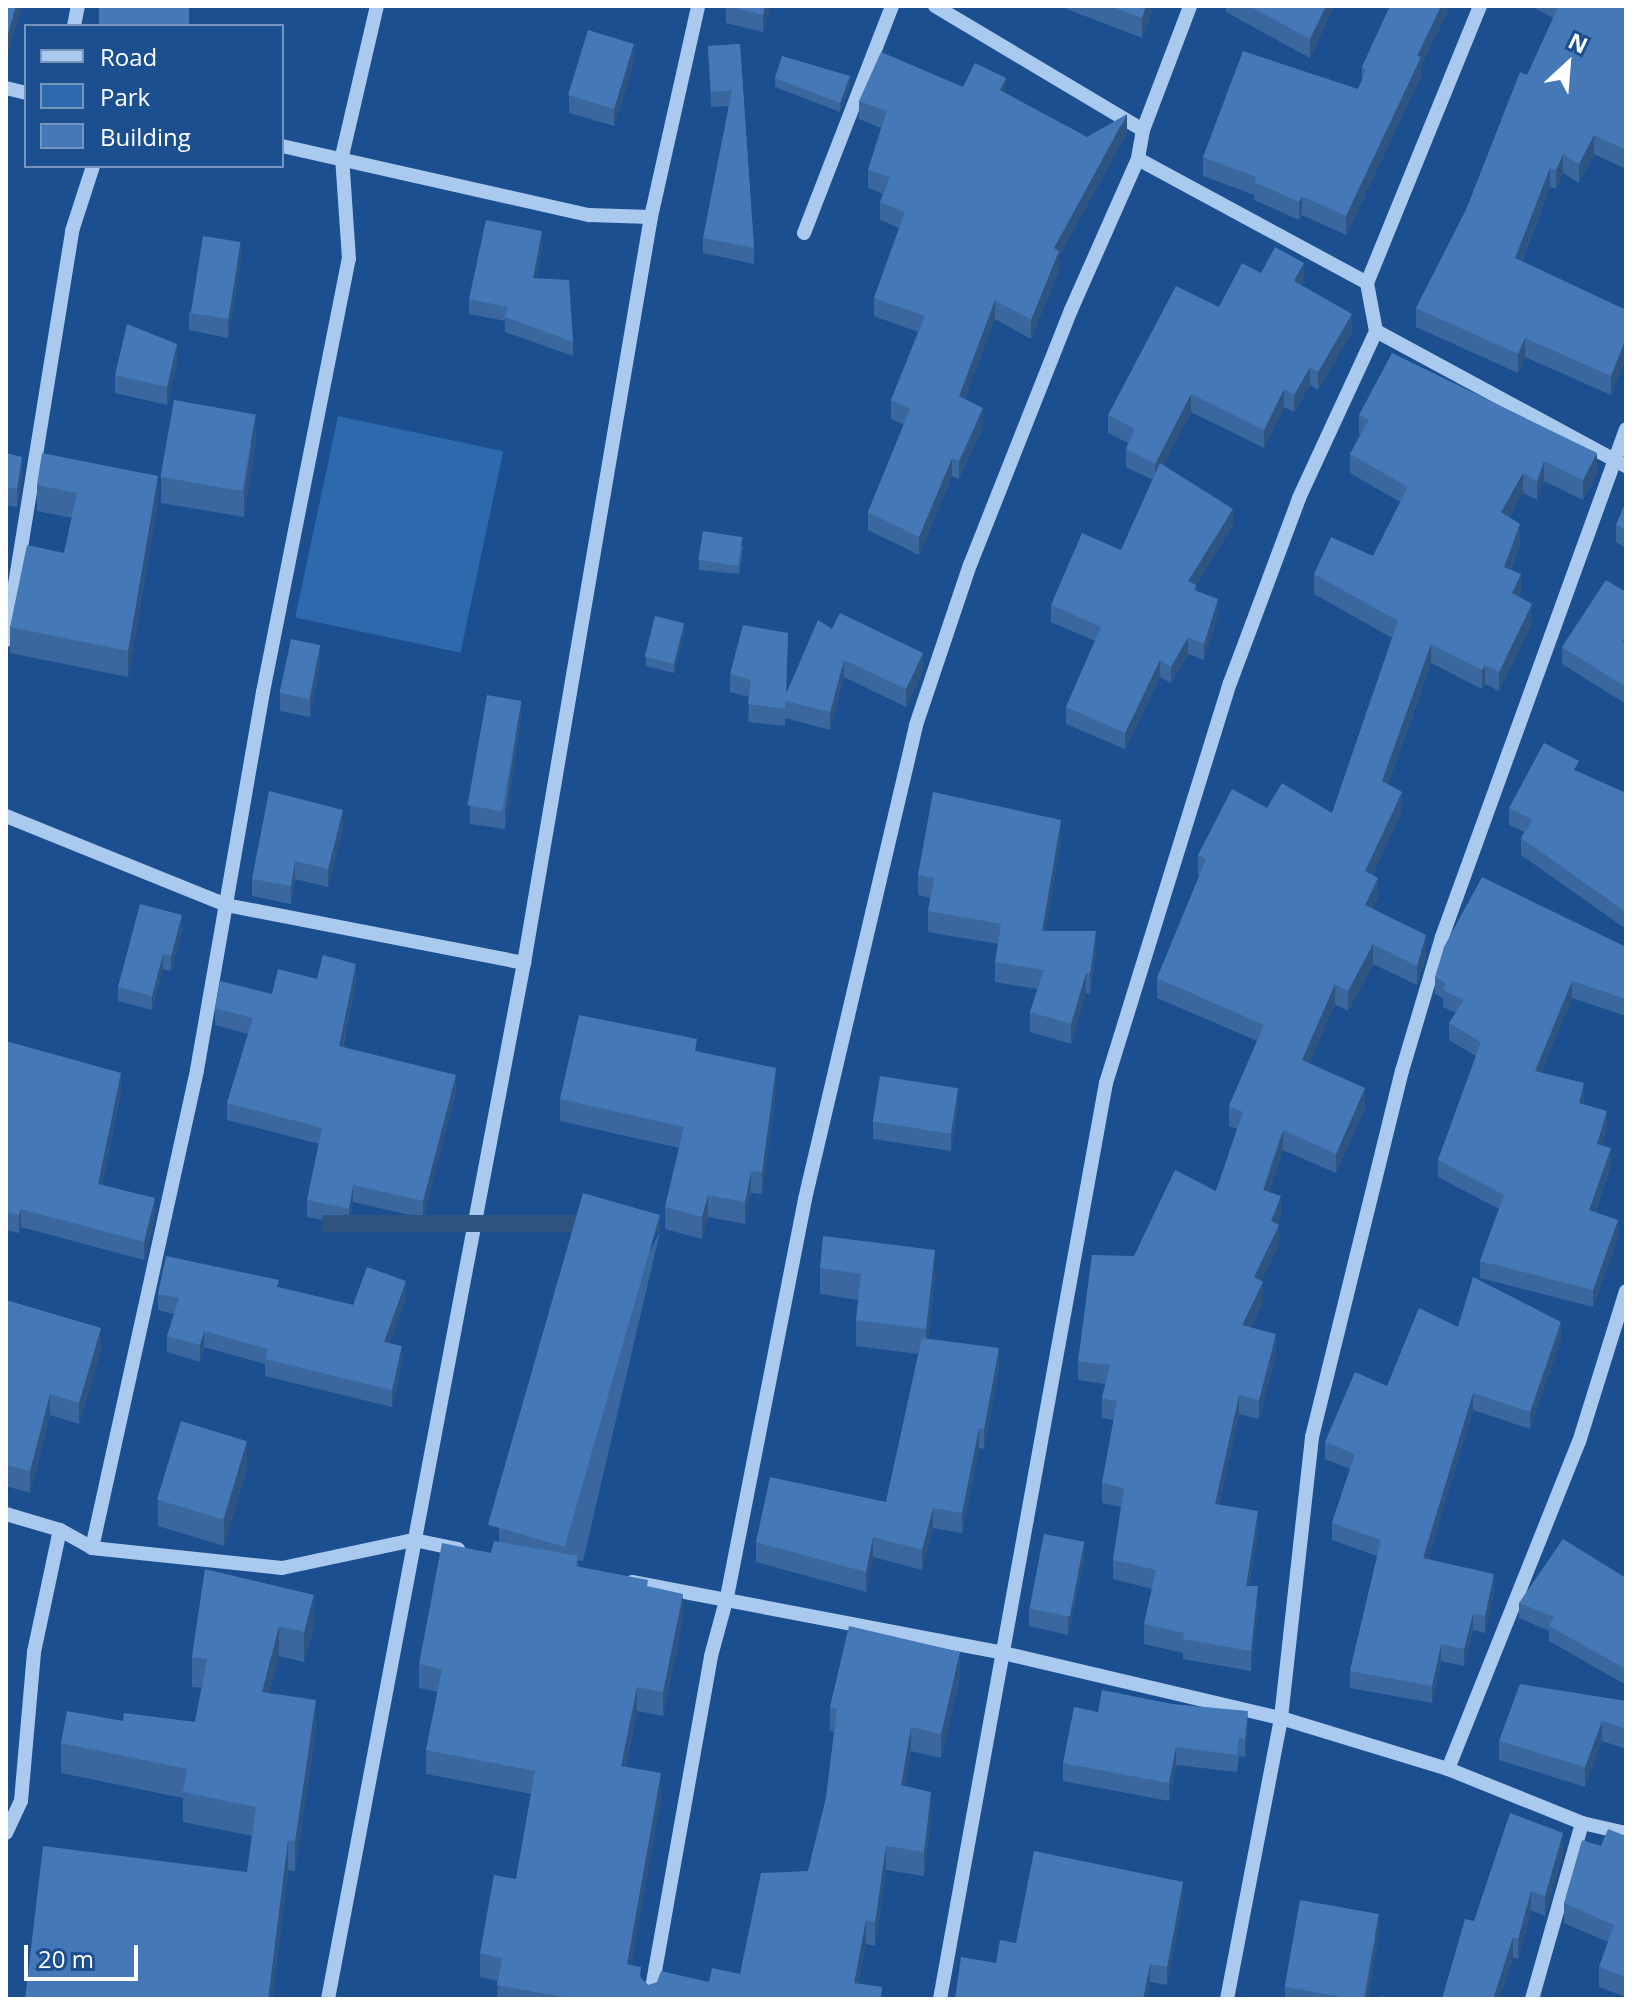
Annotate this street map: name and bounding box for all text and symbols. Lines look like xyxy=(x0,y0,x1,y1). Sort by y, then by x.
legend xyxy=(24,24,284,168)
north arrow xyxy=(1528,24,1608,104)
text: N xyxy=(1564,25,1593,60)
text: Road xyxy=(100,40,157,73)
text: Park xyxy=(100,80,150,113)
text: Building xyxy=(100,120,191,153)
scale bar xyxy=(28,1929,142,1979)
text: 20 m xyxy=(38,1942,94,1975)

